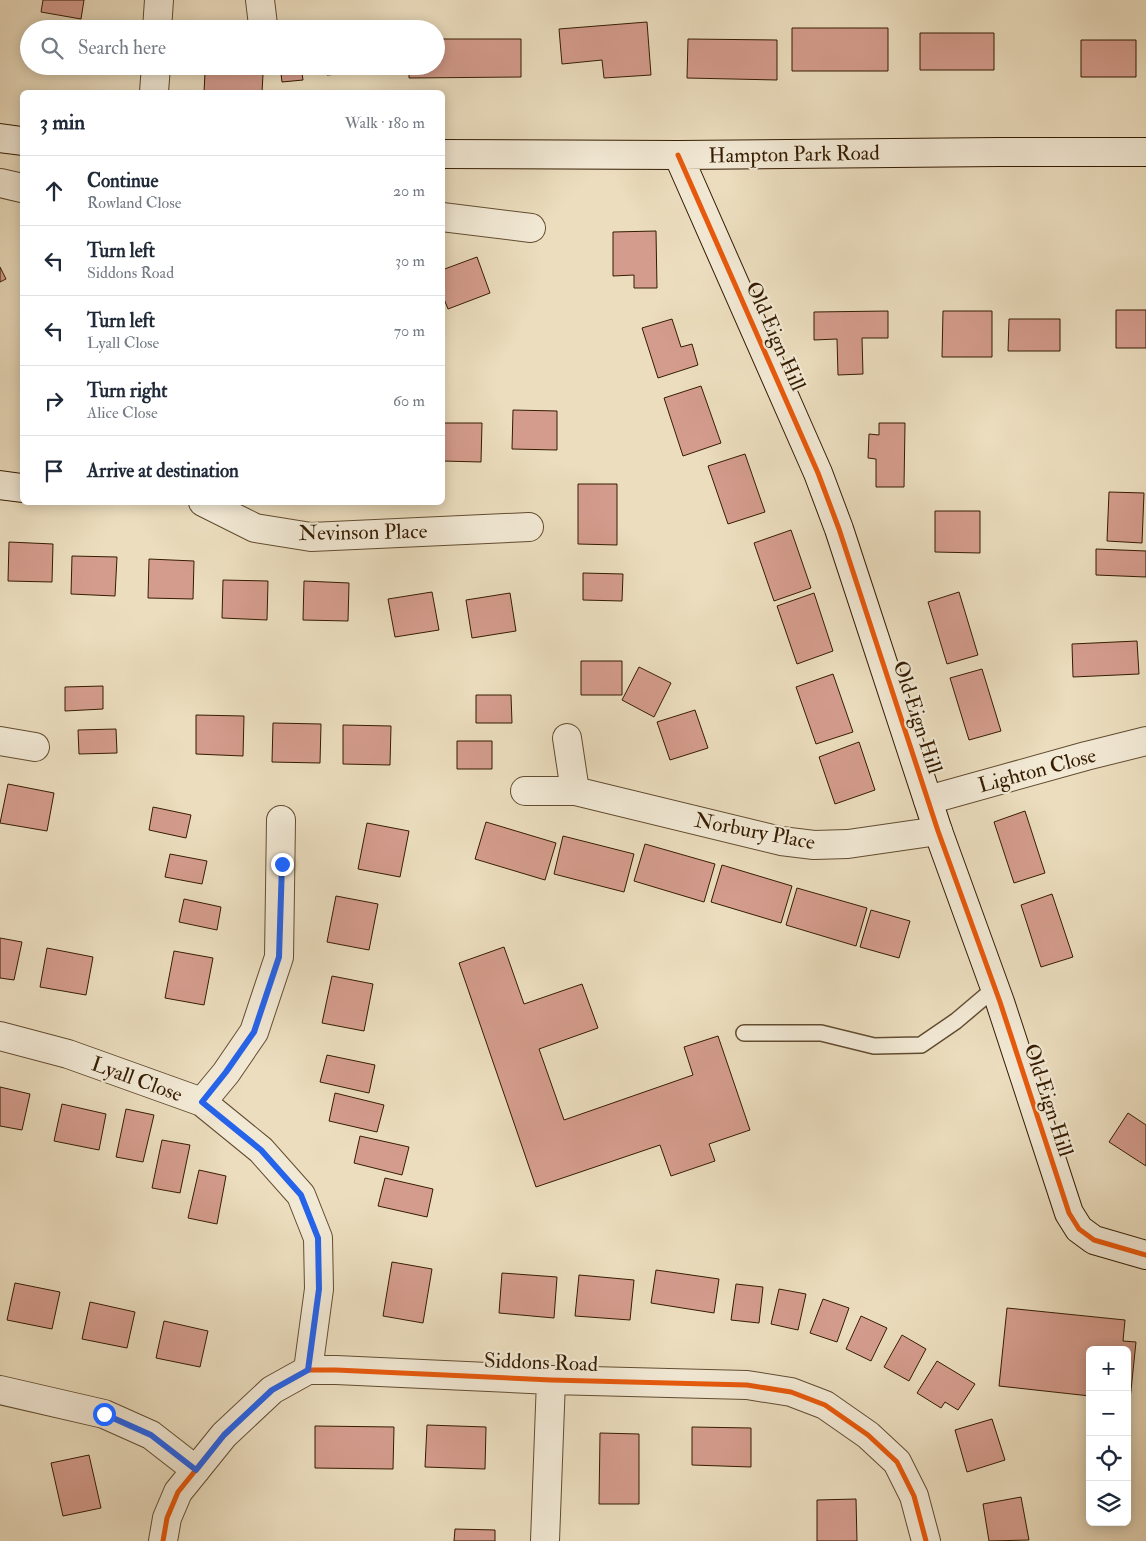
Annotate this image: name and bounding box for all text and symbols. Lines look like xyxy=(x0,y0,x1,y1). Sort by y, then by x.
search box xyxy=(20,20,445,75)
icon: search xyxy=(38,34,66,62)
text: Search here xyxy=(78,36,166,60)
text: 3 min xyxy=(40,109,85,136)
text: Walk · 180 m xyxy=(345,113,425,133)
street label: Hampton Park Road xyxy=(708,139,881,169)
text: Continue xyxy=(87,169,158,193)
icon: ahead xyxy=(40,177,68,205)
text: 20 m xyxy=(393,181,425,201)
text: Rowland Close xyxy=(87,193,181,213)
text: Turn left xyxy=(87,239,155,263)
icon: left xyxy=(40,247,68,275)
text: 30 m xyxy=(395,251,425,271)
text: Siddons Road xyxy=(87,263,174,283)
street label: Old Eign Hill xyxy=(739,277,812,396)
text: Turn left xyxy=(87,309,155,333)
icon: left xyxy=(40,317,68,345)
text: 70 m xyxy=(394,321,425,341)
text: Lyall Close xyxy=(87,333,159,353)
text: Turn right xyxy=(87,379,167,403)
icon: right xyxy=(40,387,68,415)
text: 60 m xyxy=(393,391,425,411)
text: Alice Close xyxy=(87,403,158,423)
icon: arrive xyxy=(40,457,68,485)
text: Arrive at destination xyxy=(87,459,239,483)
street label: Nevinson Place xyxy=(298,518,428,547)
street label: Old Eign Hill xyxy=(887,657,949,777)
street label: Lighton Close xyxy=(975,742,1099,799)
street label: Norbury Place xyxy=(692,807,818,856)
route end xyxy=(271,853,294,876)
street label: Old Eign Hill xyxy=(1018,1040,1080,1160)
street label: Lyall Close xyxy=(88,1051,186,1108)
map controls xyxy=(1086,1346,1131,1526)
button: + xyxy=(1086,1346,1131,1391)
street label: Siddons Road xyxy=(483,1347,599,1378)
button: − xyxy=(1086,1391,1131,1436)
route start xyxy=(93,1403,116,1426)
button: locate xyxy=(1086,1436,1131,1481)
button: layers xyxy=(1086,1481,1131,1526)

